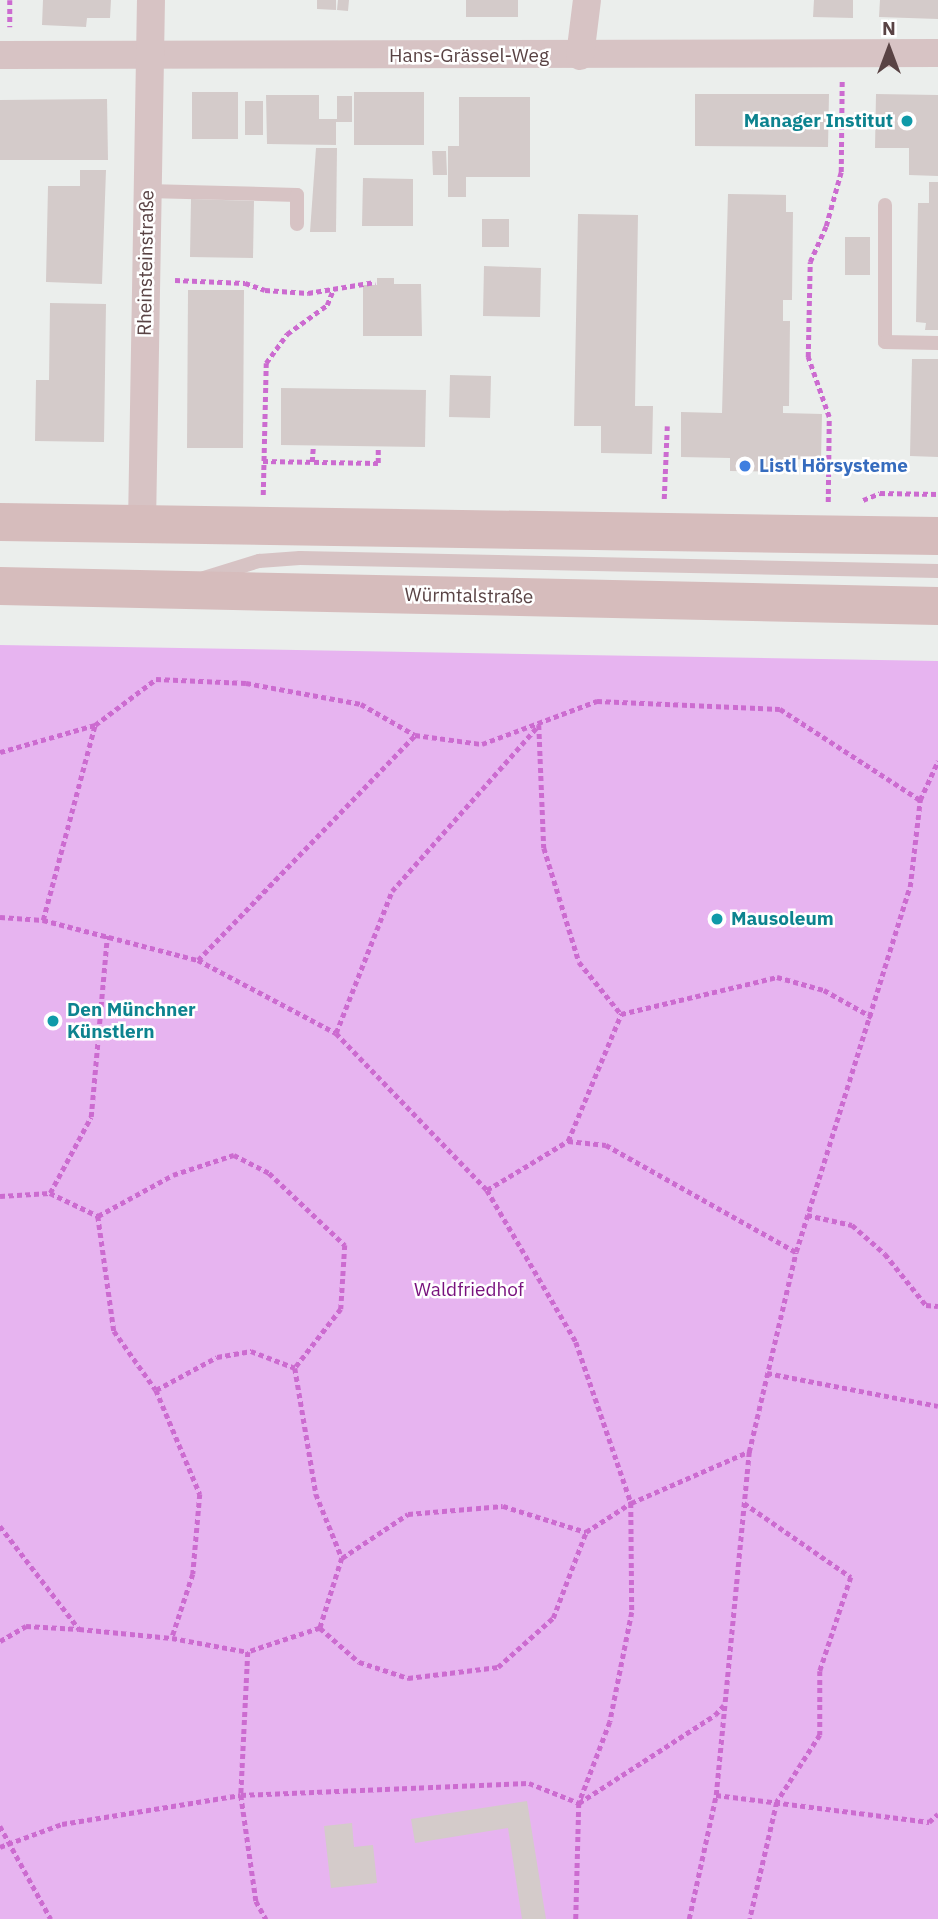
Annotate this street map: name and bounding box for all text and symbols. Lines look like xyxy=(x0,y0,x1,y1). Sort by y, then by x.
north arrow xyxy=(854,14,924,84)
text: N xyxy=(882,16,896,40)
street label: Hans-Grässel-Weg xyxy=(389,45,549,67)
place label: Manager Institut xyxy=(744,110,893,132)
marker: Manager Institut xyxy=(899,113,915,129)
street label: Rheinsteinstraße xyxy=(133,190,159,336)
place label: Listl Hörsysteme xyxy=(759,455,908,477)
marker: Listl Hörsysteme xyxy=(737,458,753,474)
street label: Würmtalstraße xyxy=(405,583,533,609)
place label: Mausoleum xyxy=(731,908,834,930)
marker: Mausoleum xyxy=(709,911,725,927)
place label: Den Münchner Künstlern xyxy=(67,999,196,1043)
marker: Den Münchner Künstlern xyxy=(45,1013,61,1029)
park label: Waldfriedhof xyxy=(414,1279,524,1301)

